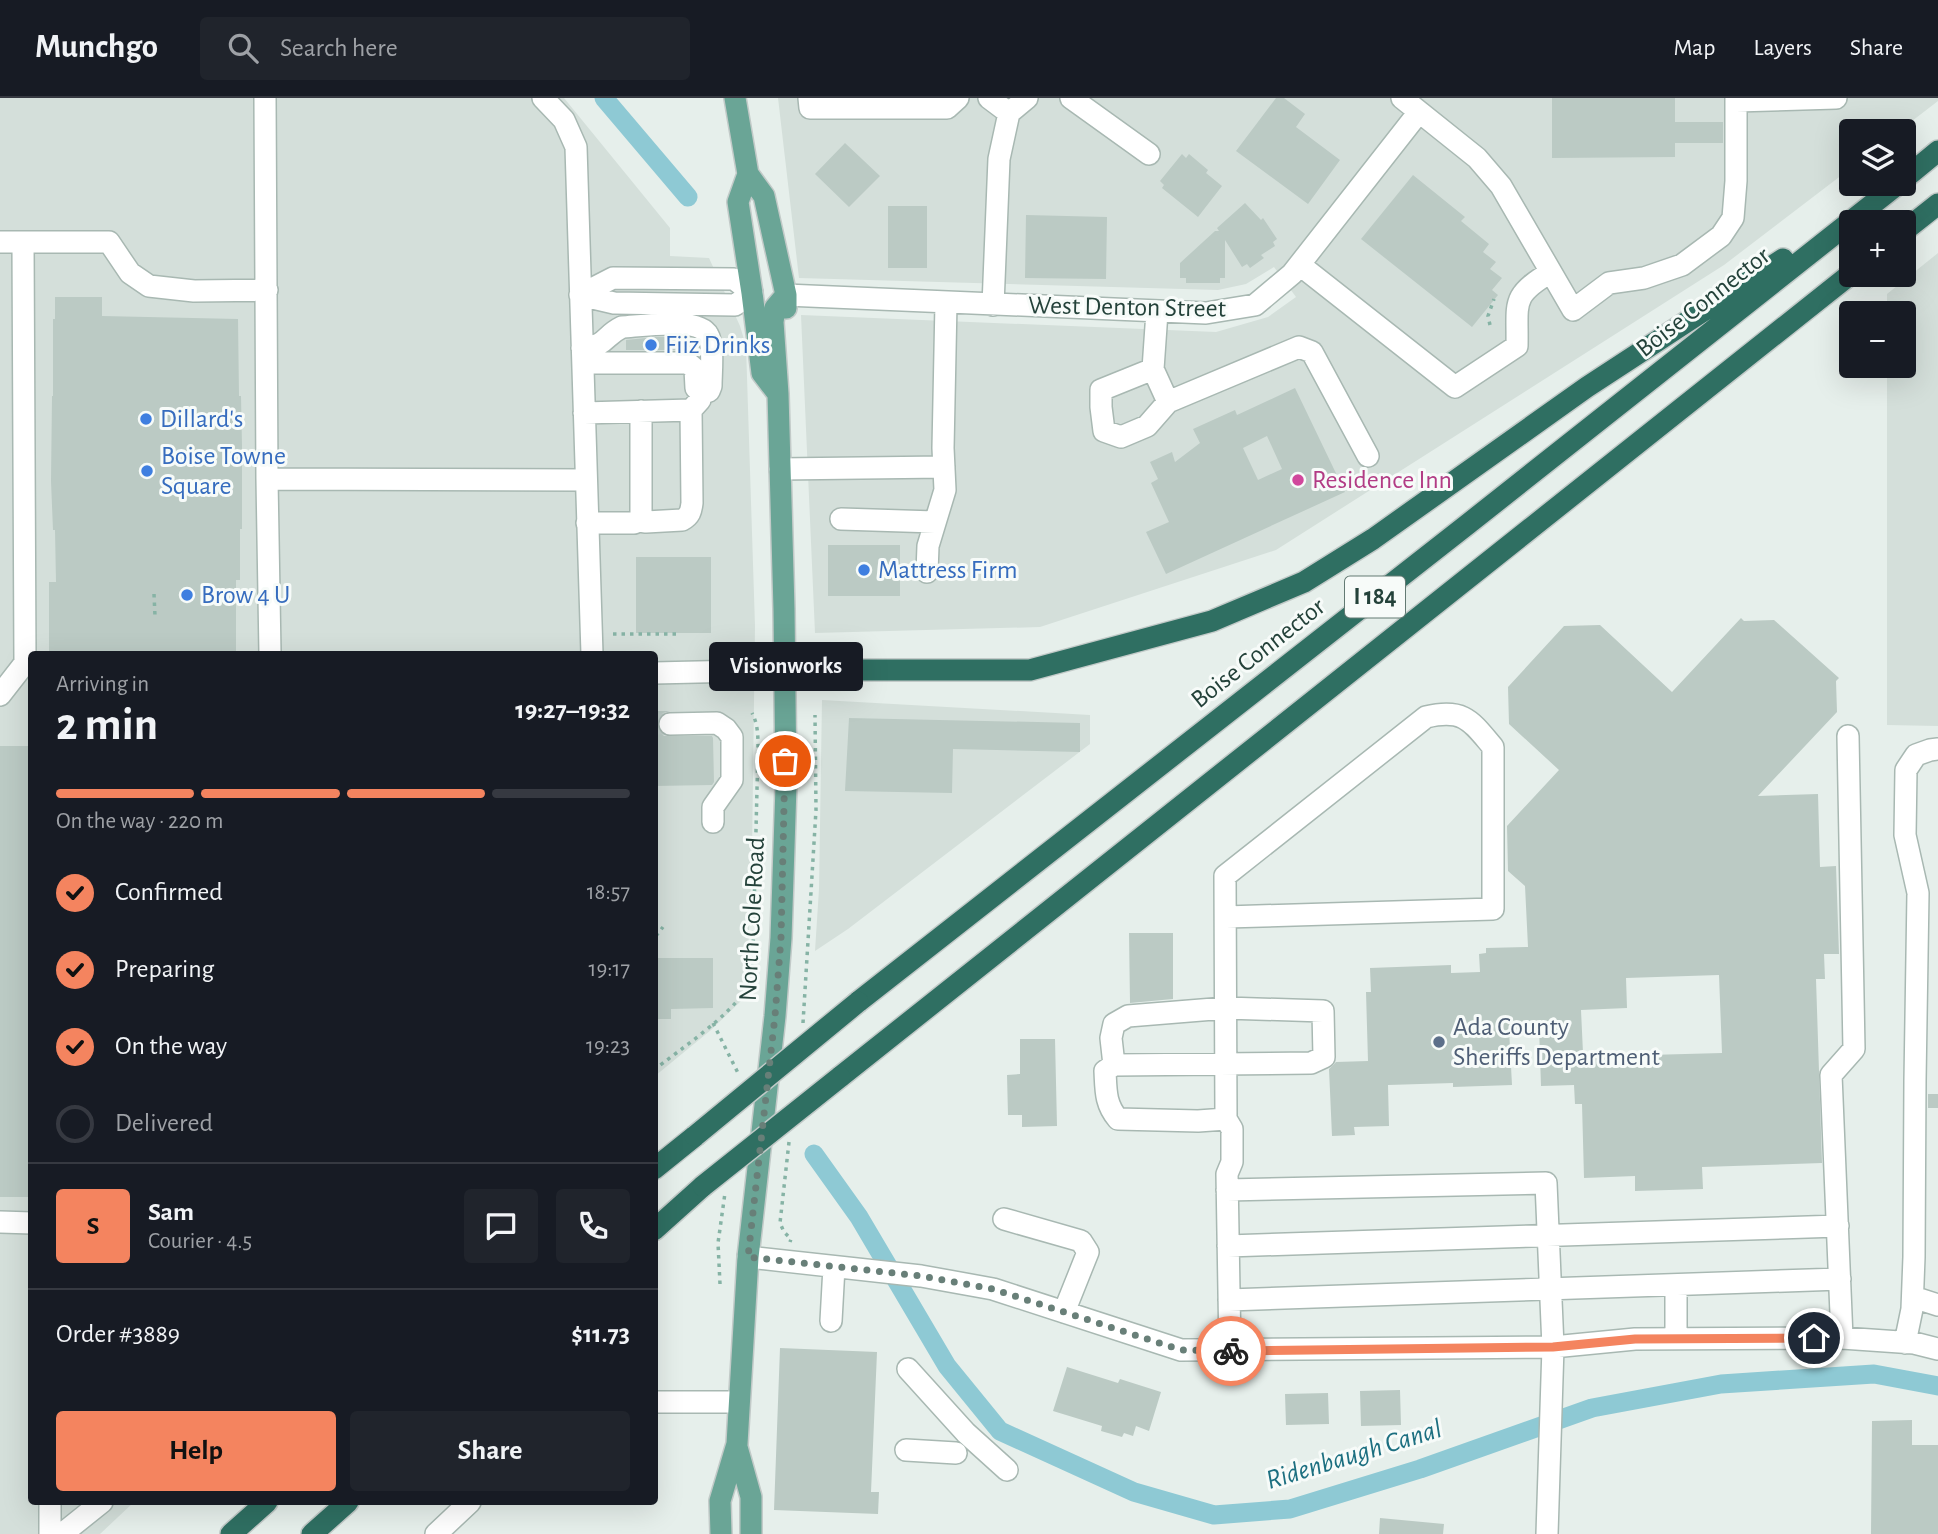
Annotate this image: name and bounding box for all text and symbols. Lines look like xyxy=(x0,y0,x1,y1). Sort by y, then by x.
search box xyxy=(200,17,690,80)
icon: search xyxy=(224,29,262,67)
text: Munchgo xyxy=(35,31,158,64)
text: Search here xyxy=(280,35,398,61)
text: Map xyxy=(1673,36,1715,60)
text: Layers xyxy=(1753,36,1812,60)
text: Share xyxy=(1850,36,1903,60)
map controls xyxy=(1839,119,1916,378)
button: layers xyxy=(1839,119,1916,196)
button: + xyxy=(1839,210,1916,287)
street label: Boise Connector xyxy=(1631,242,1775,362)
street label: West Denton Street xyxy=(1028,292,1226,322)
button: − xyxy=(1839,301,1916,378)
place label: Fiiz Drinks xyxy=(665,332,770,358)
marker: Fiiz Drinks xyxy=(643,337,659,353)
place label: Dillard's xyxy=(160,406,243,432)
marker: Dillard's xyxy=(138,411,154,427)
place label: Boise Towne Square xyxy=(161,443,286,499)
marker: Boise Towne Square xyxy=(139,463,155,479)
place label: Residence Inn xyxy=(1312,467,1452,493)
marker: Residence Inn xyxy=(1290,472,1306,488)
place label: Mattress Firm xyxy=(878,557,1018,583)
marker: Mattress Firm xyxy=(856,562,872,578)
road number: I 184 xyxy=(1345,576,1405,618)
place label: Brow 4 U xyxy=(201,582,290,608)
marker: Brow 4 U xyxy=(179,587,195,603)
street label: Boise Connector xyxy=(1186,593,1330,713)
callout: Visionworks xyxy=(708,642,862,691)
text: Visionworks xyxy=(730,655,842,678)
text: Arriving in xyxy=(56,673,149,696)
text: 19:27–19:32 xyxy=(515,697,630,723)
text: 2 min xyxy=(56,702,158,748)
pin xyxy=(755,731,815,791)
icon: bag xyxy=(766,742,804,780)
text: On the way · 220 m xyxy=(56,810,223,833)
street label: North Cole Road xyxy=(735,836,769,1002)
icon: check xyxy=(56,874,94,912)
text: Confirmed xyxy=(115,879,223,905)
text: 18:57 xyxy=(587,881,630,904)
icon: check xyxy=(56,951,94,989)
text: Preparing xyxy=(115,956,214,982)
text: 19:17 xyxy=(589,958,630,981)
place label: Ada County Sheriffs Department xyxy=(1453,1014,1660,1070)
icon: check xyxy=(56,1028,94,1066)
text: On the way xyxy=(115,1033,227,1059)
marker: Ada County Sheriffs Department xyxy=(1431,1034,1447,1050)
text: 19:23 xyxy=(586,1035,630,1058)
text: Delivered xyxy=(115,1110,213,1136)
button: chat xyxy=(464,1189,538,1263)
button: phone xyxy=(556,1189,630,1263)
text: Sam xyxy=(148,1199,194,1225)
text: S xyxy=(87,1213,99,1239)
text: Courier · 4.5 xyxy=(148,1230,252,1253)
pin xyxy=(1784,1308,1844,1368)
courier xyxy=(1196,1316,1266,1386)
icon: home xyxy=(1795,1319,1833,1357)
text: Order #3889 xyxy=(56,1321,180,1347)
text: $11.73 xyxy=(571,1321,630,1347)
icon: bike xyxy=(1212,1332,1250,1370)
button: Help xyxy=(56,1411,336,1491)
button: Share xyxy=(350,1411,630,1491)
water label: Ridenbaugh Canal xyxy=(1263,1415,1445,1495)

